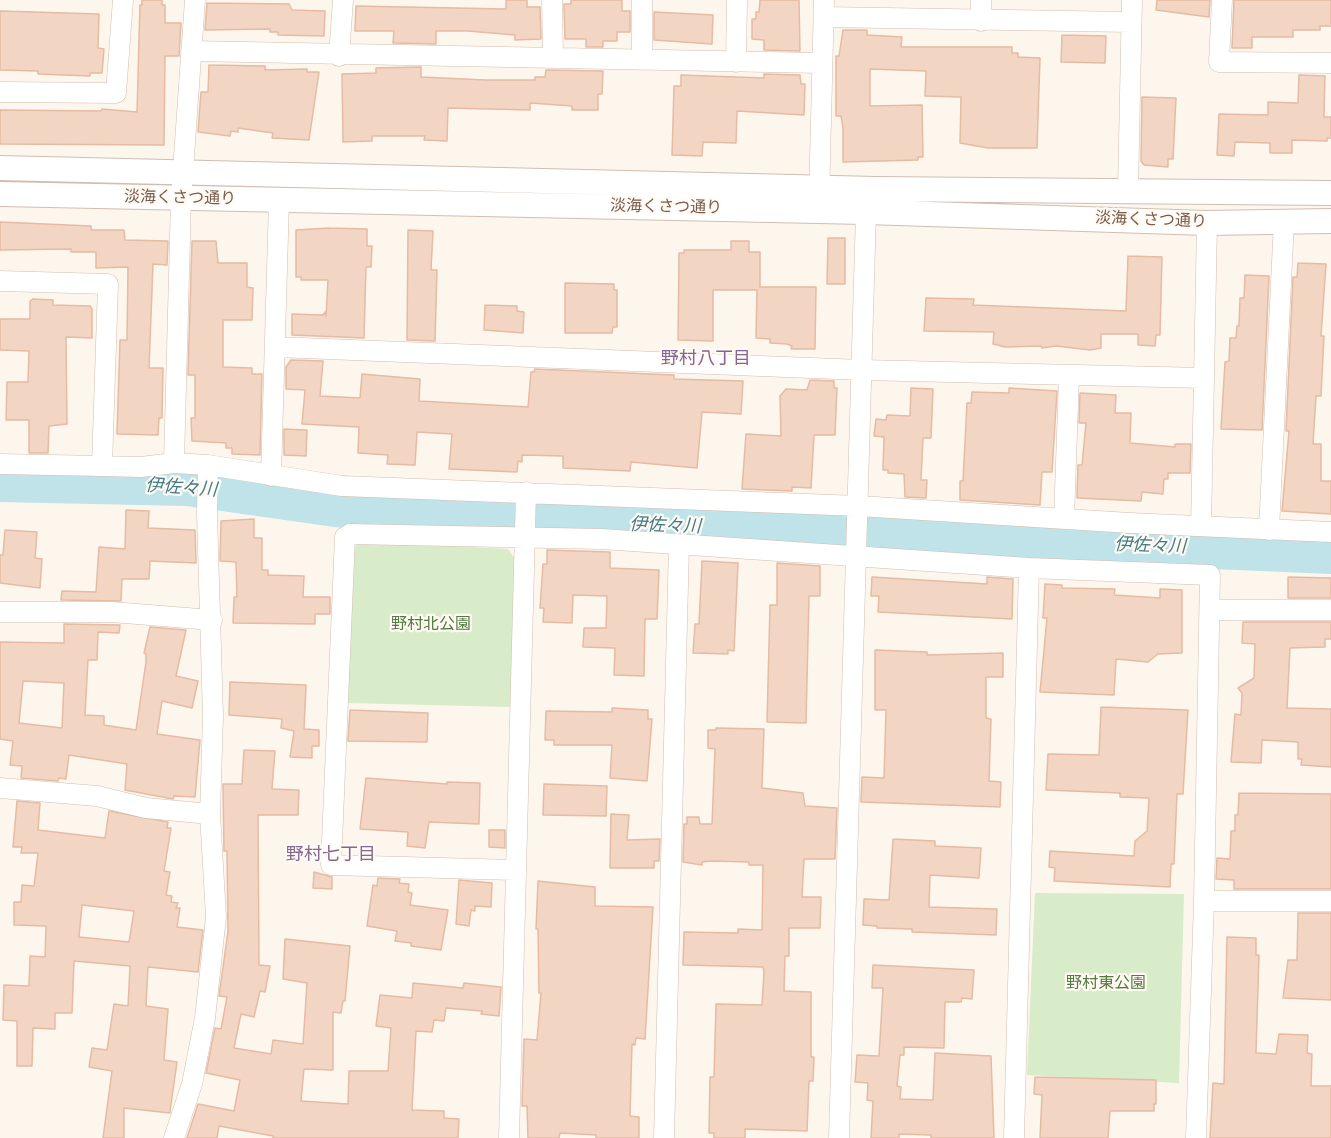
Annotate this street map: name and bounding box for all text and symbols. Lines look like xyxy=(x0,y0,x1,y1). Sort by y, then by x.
street label: 淡海くさつ通り xyxy=(124,188,236,210)
street label: 淡海くさつ通り xyxy=(610,197,722,219)
street label: 淡海くさつ通り xyxy=(1095,209,1207,233)
district label: 野村八丁目 xyxy=(661,349,751,371)
water label: 伊佐々川 xyxy=(144,476,218,502)
water label: 伊佐々川 xyxy=(629,515,701,539)
water label: 伊佐々川 xyxy=(1114,535,1186,559)
park label: 野村北公園 xyxy=(391,615,471,635)
district label: 野村七丁目 xyxy=(286,845,376,867)
park label: 野村東公園 xyxy=(1066,974,1146,994)

